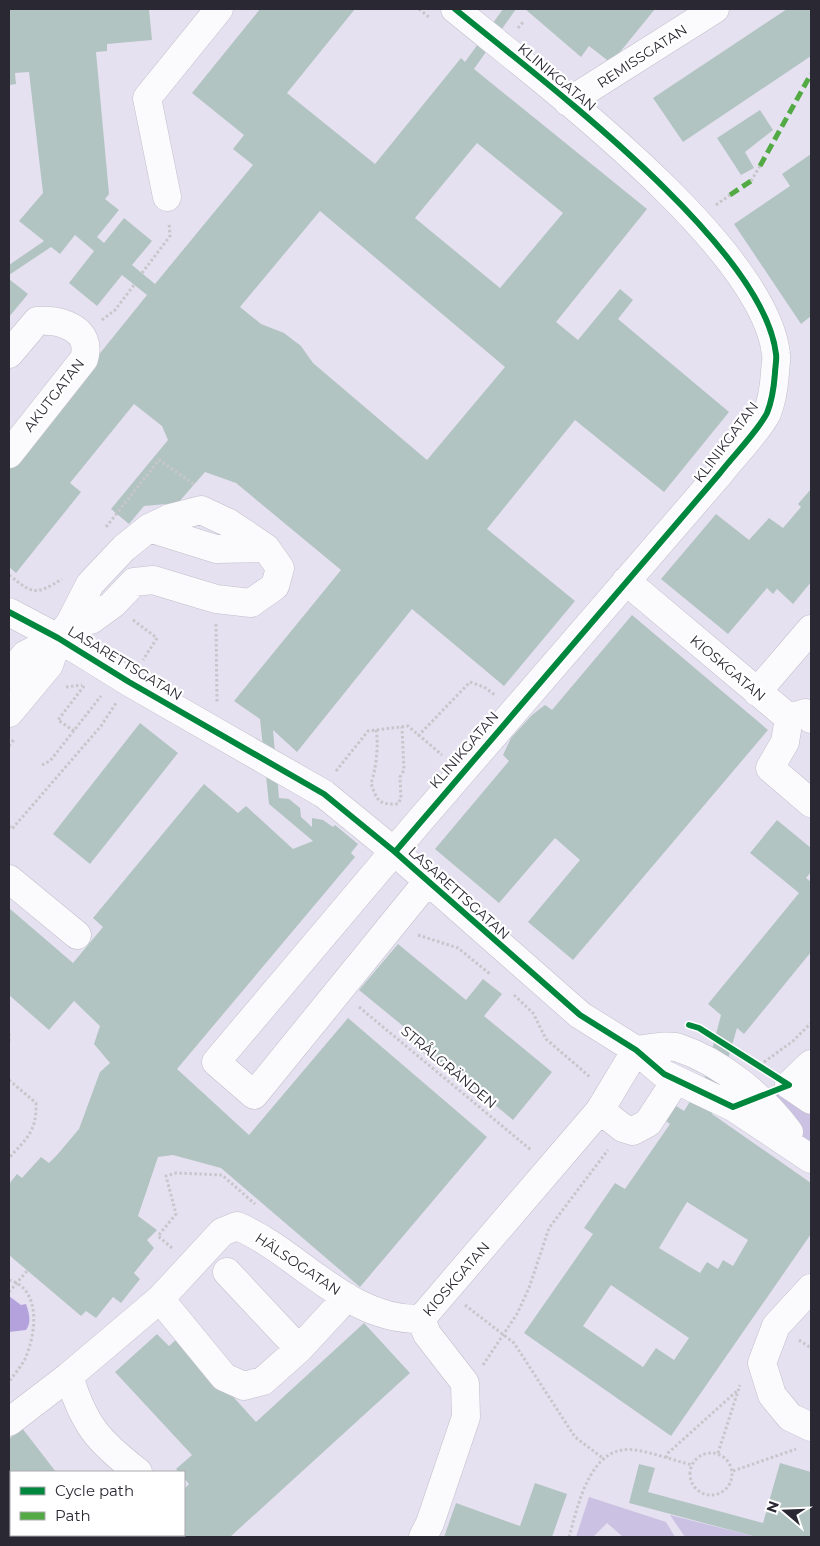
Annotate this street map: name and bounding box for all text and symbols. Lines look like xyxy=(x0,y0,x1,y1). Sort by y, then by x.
street label: REMISSGATAN xyxy=(594,20,690,92)
street label: KLINIKGATAN xyxy=(514,39,600,115)
street label: AKUTGATAN xyxy=(20,355,88,435)
street label: KLINIKGATAN xyxy=(690,398,762,486)
street label: LASARETTSGATAN xyxy=(64,622,186,704)
street label: KIOSKGATAN xyxy=(686,631,770,705)
street label: KLINIKGATAN xyxy=(425,708,503,792)
street label: LASARETTSGATAN xyxy=(405,843,513,943)
street label: STRÅLGRÄNDEN xyxy=(397,1021,501,1112)
street label: HÄLSOGATAN xyxy=(252,1229,344,1299)
street label: KIOSKGATAN xyxy=(419,1238,493,1320)
legend xyxy=(10,1471,185,1536)
text: Cycle path xyxy=(55,1481,134,1500)
north arrow xyxy=(760,1486,810,1536)
text: N xyxy=(762,1498,783,1515)
text: Path xyxy=(55,1506,91,1525)

